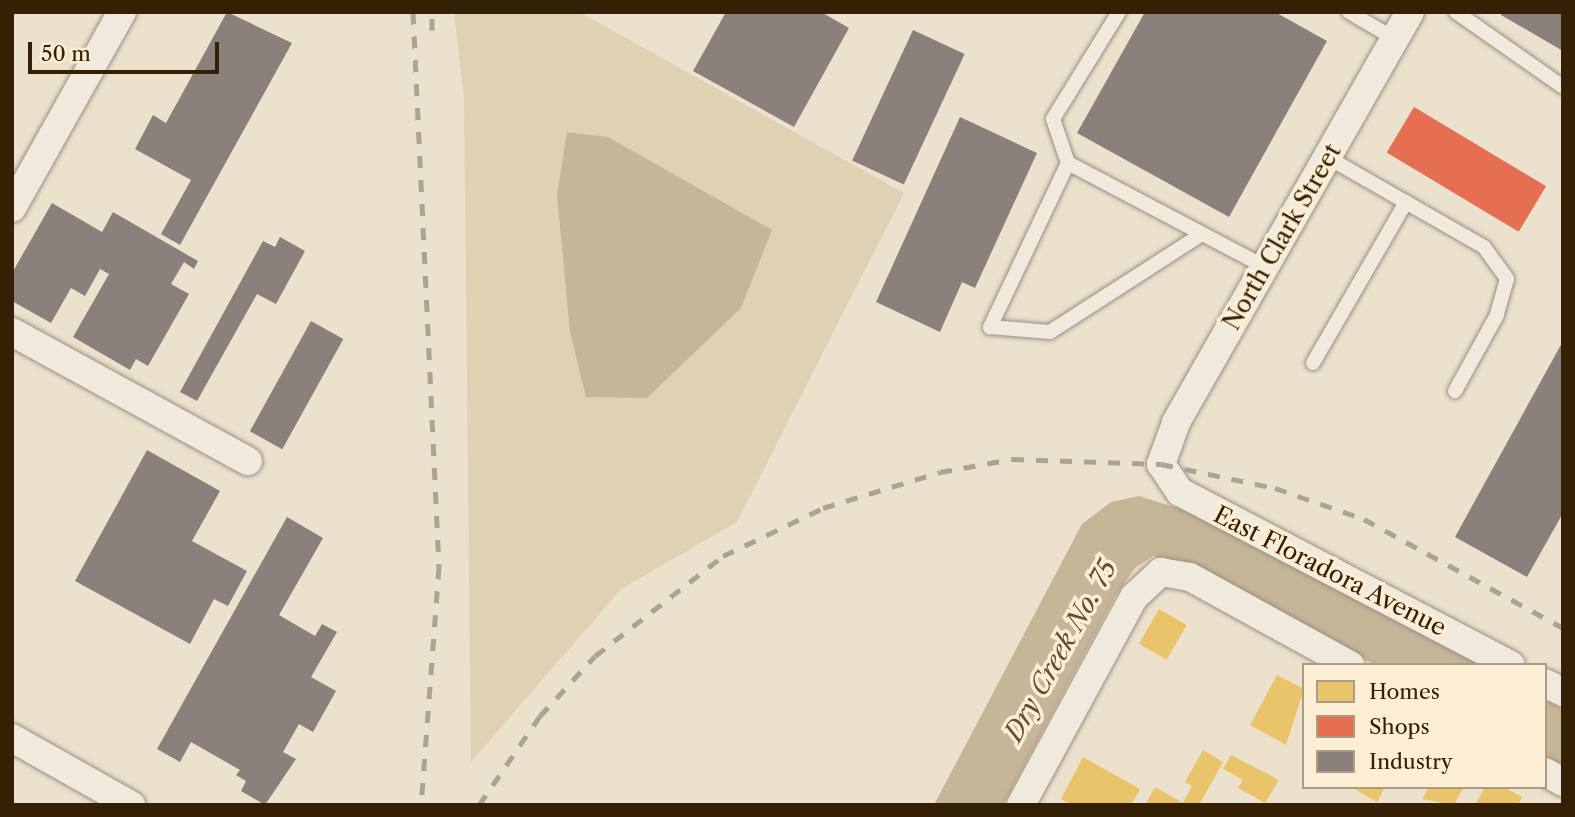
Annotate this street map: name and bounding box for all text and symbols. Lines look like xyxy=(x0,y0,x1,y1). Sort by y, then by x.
scale bar xyxy=(32,28,222,72)
text: 50 m xyxy=(41,41,91,66)
street label: North Clark Street xyxy=(1217,139,1347,335)
street label: East Floradora Avenue xyxy=(1208,500,1452,642)
water label: Dry Creek No. 75 xyxy=(998,555,1124,747)
legend xyxy=(1302,663,1547,789)
text: Homes xyxy=(1369,679,1440,704)
text: Shops xyxy=(1369,714,1430,739)
text: Industry xyxy=(1369,749,1453,774)

